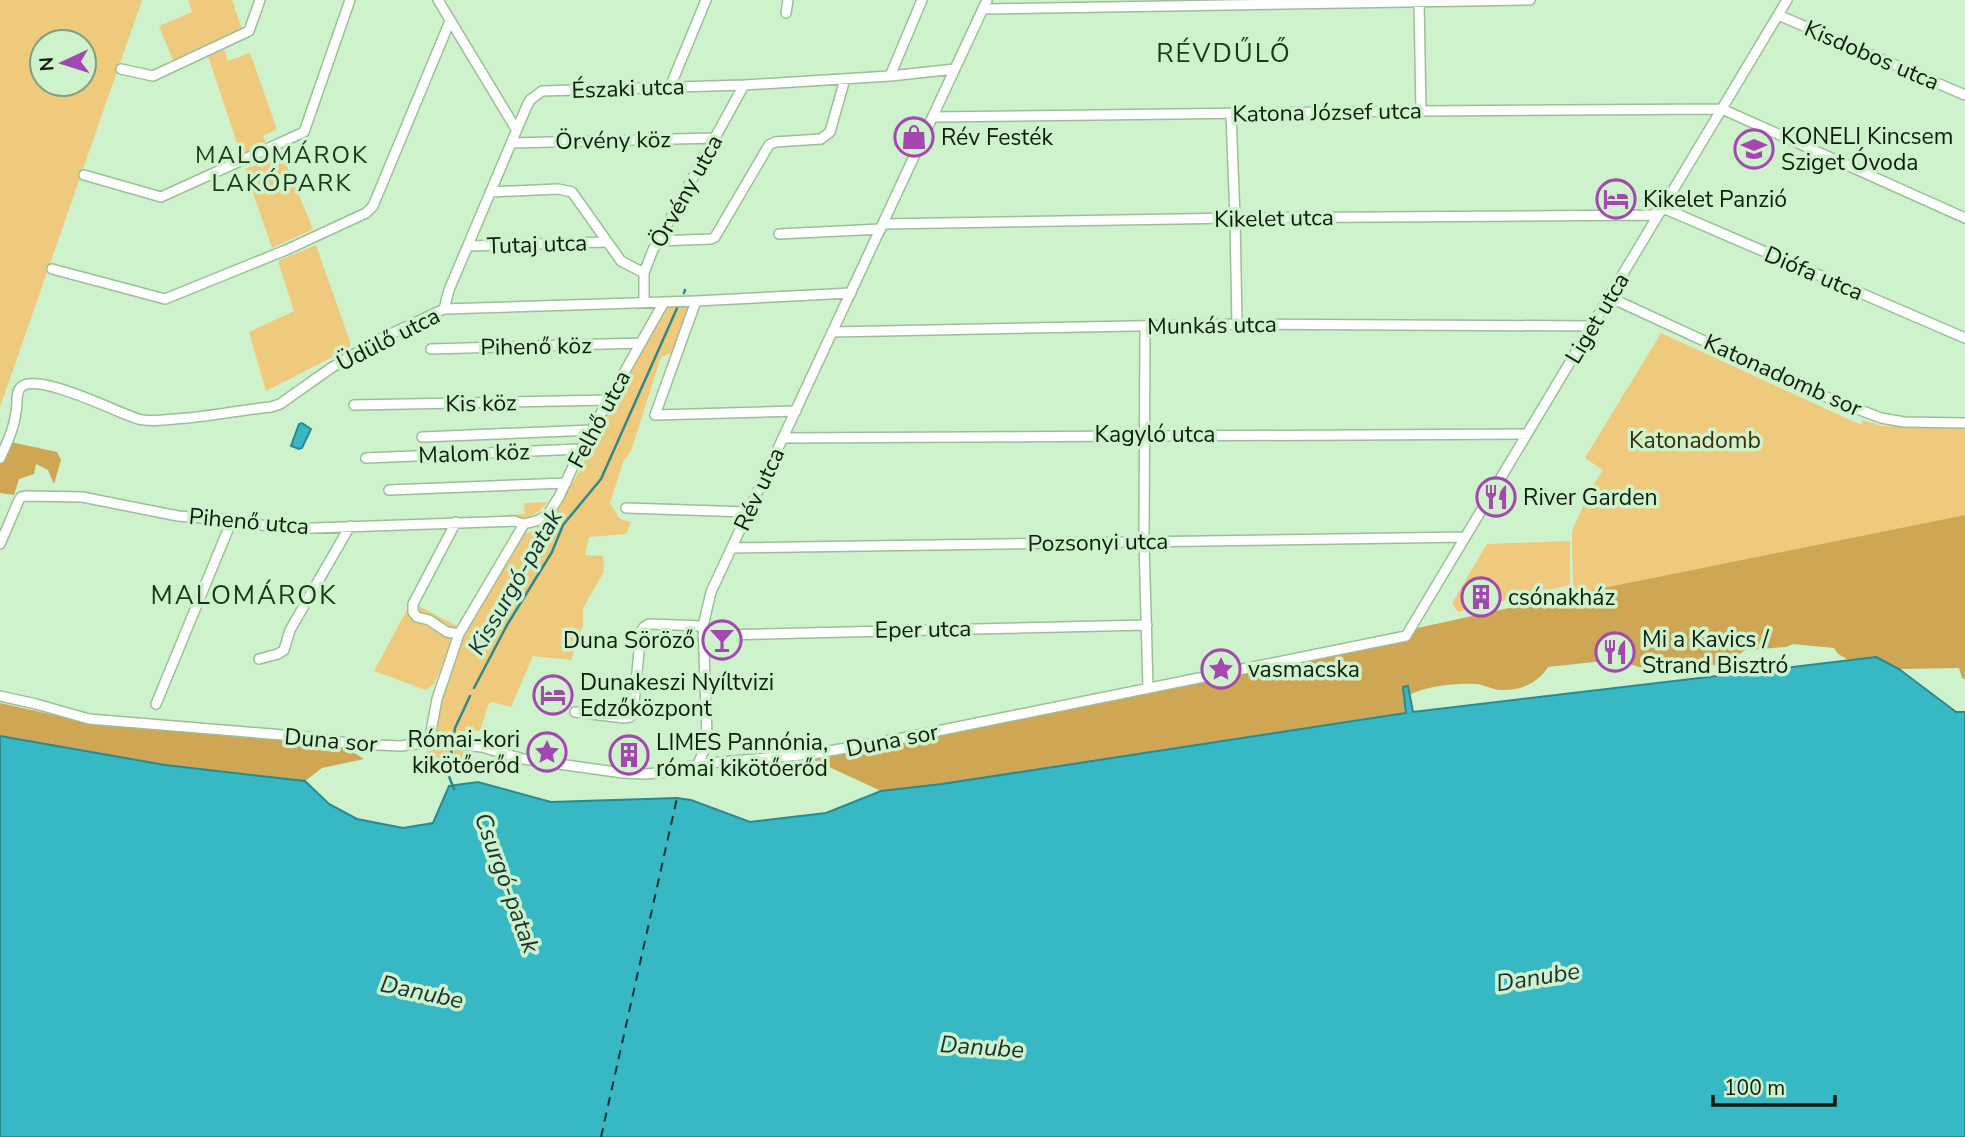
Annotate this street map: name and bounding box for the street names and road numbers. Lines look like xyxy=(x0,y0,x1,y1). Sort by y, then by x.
street label: Kisdobos utca xyxy=(1800,13,1944,98)
street label: Északi utca xyxy=(571,71,685,106)
street label: Katona József utca xyxy=(1232,95,1422,130)
street label: Örvény köz xyxy=(555,124,671,157)
street label: Örvény utca xyxy=(643,129,730,253)
street label: Kikelet utca xyxy=(1214,202,1334,235)
street label: Tutaj utca xyxy=(486,227,588,262)
street label: Diófa utca xyxy=(1760,239,1868,308)
street label: Liget utca xyxy=(1558,267,1637,370)
street label: Üdülő utca xyxy=(331,300,445,379)
street label: Munkás utca xyxy=(1147,309,1277,342)
street label: Katonadomb sor xyxy=(1699,327,1867,424)
street label: Pihenő köz xyxy=(480,330,592,363)
street label: Felhő utca xyxy=(561,365,638,474)
street label: Kis köz xyxy=(445,387,517,420)
street label: Kagyló utca xyxy=(1095,419,1215,450)
street label: Malom köz xyxy=(418,436,530,471)
street label: Rév utca xyxy=(727,443,792,536)
street label: Pihenő utca xyxy=(188,501,310,542)
street label: Pozsonyi utca xyxy=(1027,526,1169,559)
street label: Eper utca xyxy=(874,613,972,646)
street label: Duna sor xyxy=(843,716,942,765)
street label: Duna sor xyxy=(283,721,379,760)

